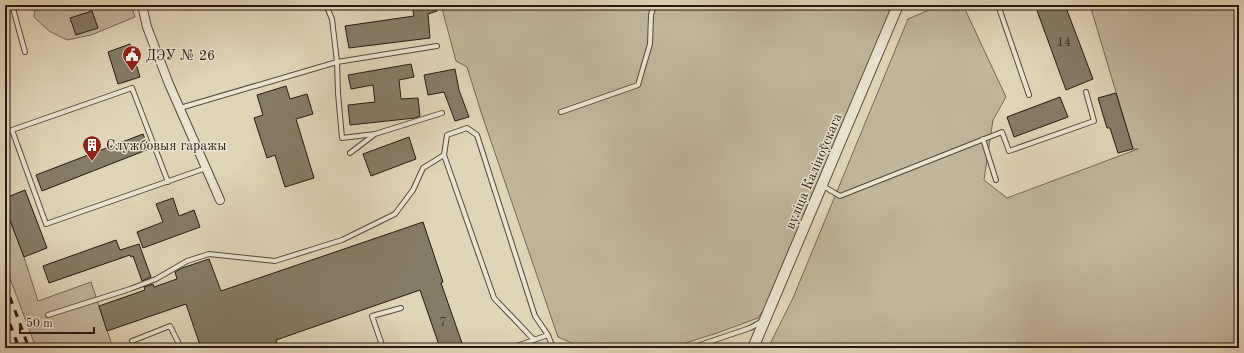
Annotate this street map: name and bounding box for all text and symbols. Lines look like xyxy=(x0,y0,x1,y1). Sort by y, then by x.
house number: 14 xyxy=(1057,37,1071,49)
public building icon: ДЭУ № 26 xyxy=(121,44,143,72)
place label: ДЭУ № 26 xyxy=(146,49,215,63)
street label: вуліца Каліноўскага xyxy=(783,111,845,231)
building icon: Службовыя гаражы xyxy=(81,134,103,162)
place label: Службовыя гаражы xyxy=(106,139,227,153)
scale bar xyxy=(20,309,94,335)
text: 50 m xyxy=(26,317,53,330)
house number: 7 xyxy=(440,317,446,329)

